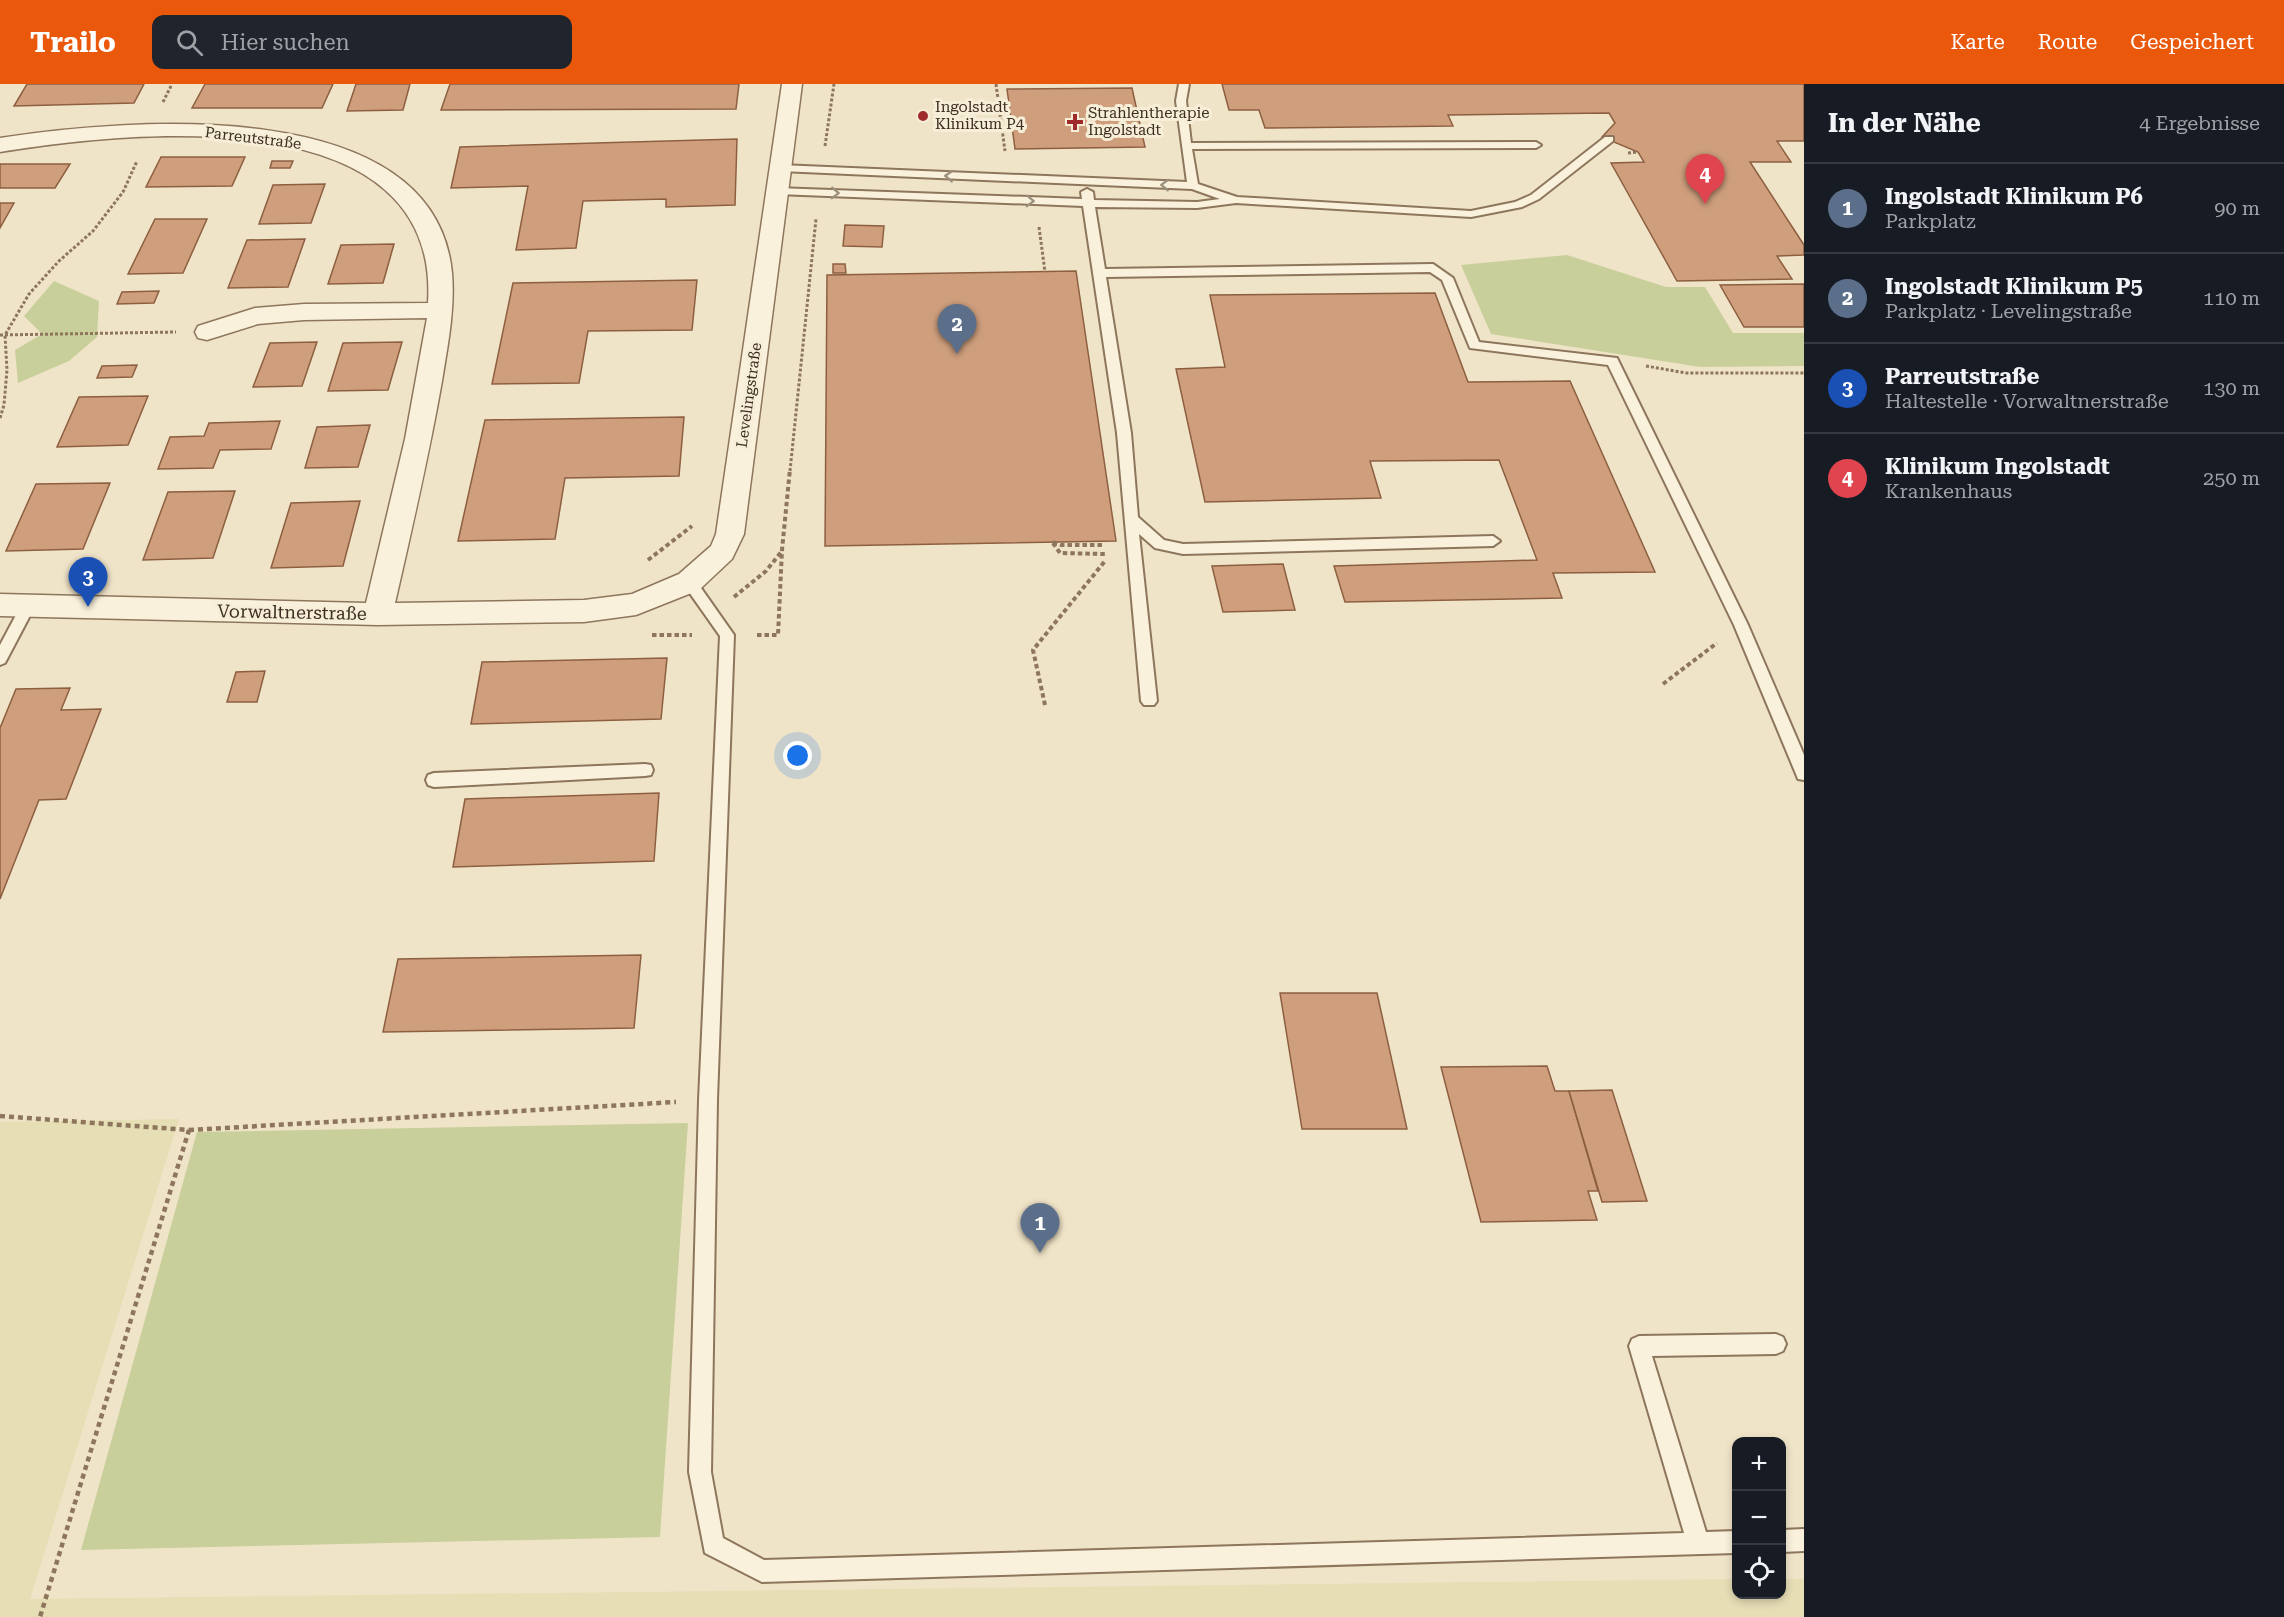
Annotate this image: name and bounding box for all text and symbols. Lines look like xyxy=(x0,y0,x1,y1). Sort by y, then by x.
search box xyxy=(152,15,572,69)
text: Trailo xyxy=(30,26,116,59)
icon: search xyxy=(173,26,206,59)
text: Hier suchen xyxy=(221,30,350,55)
text: Karte xyxy=(1950,30,2005,54)
text: Route xyxy=(2038,30,2097,54)
text: Gespeichert xyxy=(2130,30,2254,54)
place label: Ingolstadt Klinikum P4 xyxy=(935,98,1025,133)
place label: Strahlentherapie Ingolstadt xyxy=(1088,104,1210,139)
text: In der Nähe xyxy=(1828,108,1981,138)
marker: Ingolstadt Klinikum P4 xyxy=(916,109,930,123)
text: 4 Ergebnisse xyxy=(2139,111,2260,135)
marker: Strahlentherapie Ingolstadt xyxy=(1066,113,1084,131)
street label: Parreutstraße xyxy=(204,123,302,153)
pin: 4 xyxy=(1686,154,1724,204)
one-way arrow xyxy=(945,169,954,182)
one-way arrow xyxy=(1161,179,1170,192)
text: Ingolstadt Klinikum P6 xyxy=(1885,184,2143,209)
one-way arrow xyxy=(831,187,840,200)
one-way arrow xyxy=(1026,194,1035,207)
text: 1 xyxy=(1842,196,1853,220)
text: 90 m xyxy=(2214,196,2260,220)
text: Parkplatz xyxy=(1885,209,1976,233)
text: Ingolstadt Klinikum P5 xyxy=(1885,274,2143,299)
text: 2 xyxy=(1842,286,1853,310)
text: 110 m xyxy=(2203,286,2260,310)
text: Parkplatz · Levelingstraße xyxy=(1885,299,2132,323)
pin: 2 xyxy=(938,304,976,354)
street label: Levelingstraße xyxy=(733,341,765,449)
text: Parreutstraße xyxy=(1885,364,2040,389)
text: 3 xyxy=(1842,376,1853,400)
text: 130 m xyxy=(2203,376,2260,400)
text: Haltestelle · Vorwaltnerstraße xyxy=(1885,389,2169,413)
text: Klinikum Ingolstadt xyxy=(1885,454,2110,479)
text: 4 xyxy=(1842,466,1853,490)
text: 250 m xyxy=(2203,466,2260,490)
text: Krankenhaus xyxy=(1885,479,2012,503)
pin: 3 xyxy=(68,558,107,607)
street label: Vorwaltnerstraße xyxy=(217,600,367,624)
your location xyxy=(783,741,812,770)
pin: 1 xyxy=(1020,1204,1060,1253)
map controls xyxy=(1732,1437,1786,1599)
button: + xyxy=(1732,1437,1786,1491)
button: − xyxy=(1732,1491,1786,1545)
button: locate xyxy=(1732,1545,1786,1599)

